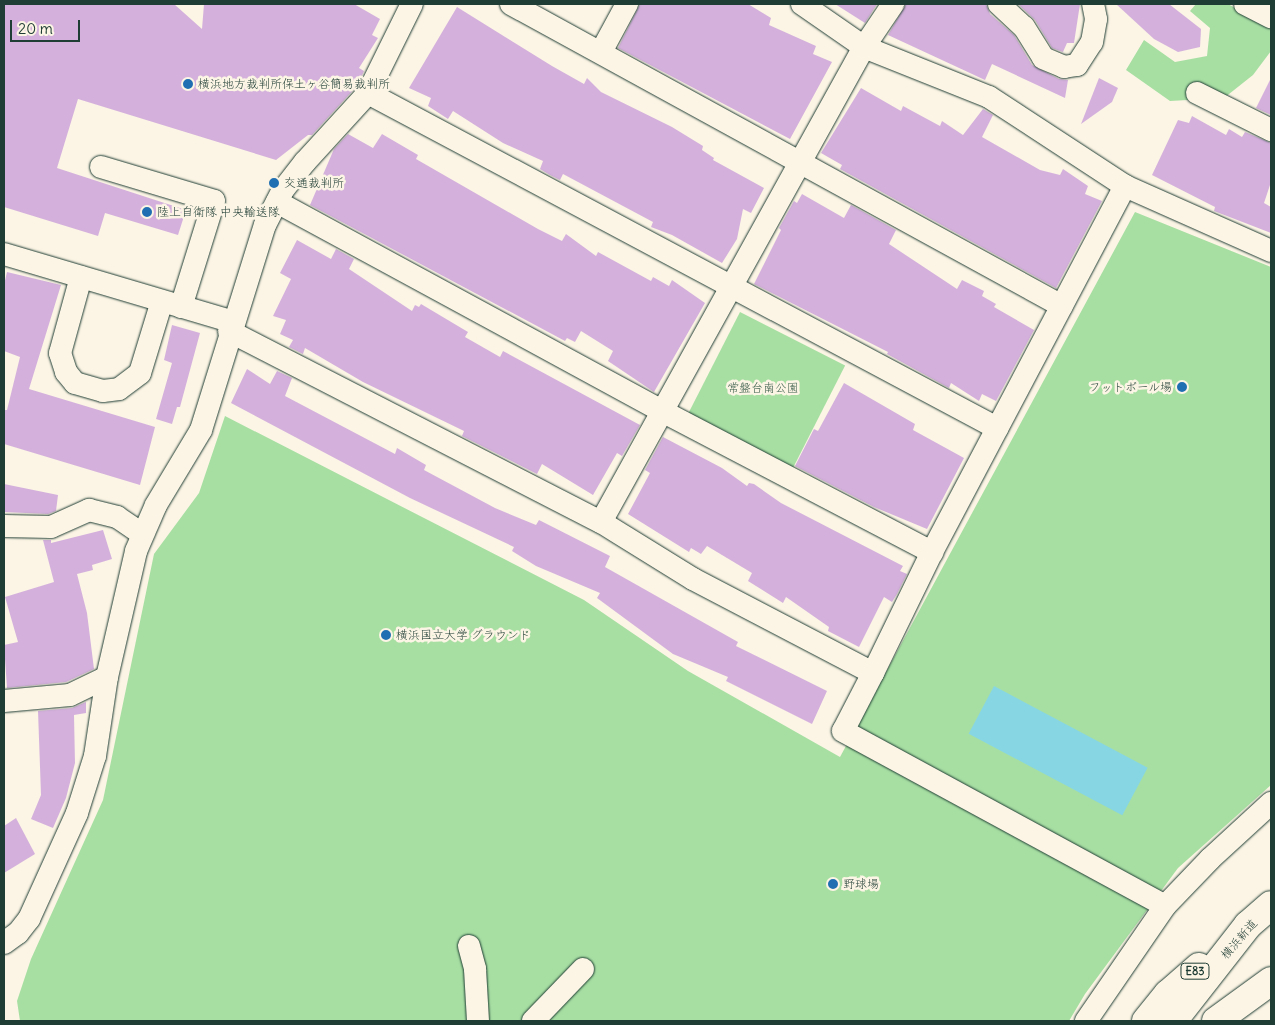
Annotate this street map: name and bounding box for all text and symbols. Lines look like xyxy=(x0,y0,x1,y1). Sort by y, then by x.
scale bar xyxy=(12,10,82,42)
text: 20 m xyxy=(18,19,53,38)
place label: 横浜地方裁判所保土ヶ谷簡易裁判所 xyxy=(198,77,390,91)
marker: 横浜地方裁判所保土ヶ谷簡易裁判所 xyxy=(182,78,194,90)
place label: 交通裁判所 xyxy=(284,176,344,190)
marker: 交通裁判所 xyxy=(268,177,280,189)
place label: 陸上自衛隊 中央輸送隊 xyxy=(157,205,280,219)
marker: 陸上自衛隊 中央輸送隊 xyxy=(141,206,153,218)
place label: フットボール場 xyxy=(1088,380,1172,394)
park label: 常盤台南公園 xyxy=(727,381,799,395)
marker: フットボール場 xyxy=(1176,381,1188,393)
place label: 横浜国立大学 グラウンド xyxy=(396,628,531,642)
marker: 横浜国立大学 グラウンド xyxy=(380,629,392,641)
place label: 野球場 xyxy=(843,877,879,891)
marker: 野球場 xyxy=(827,878,839,890)
street label: 横浜新道 xyxy=(1218,916,1260,962)
road number: E83 xyxy=(1180,962,1210,979)

